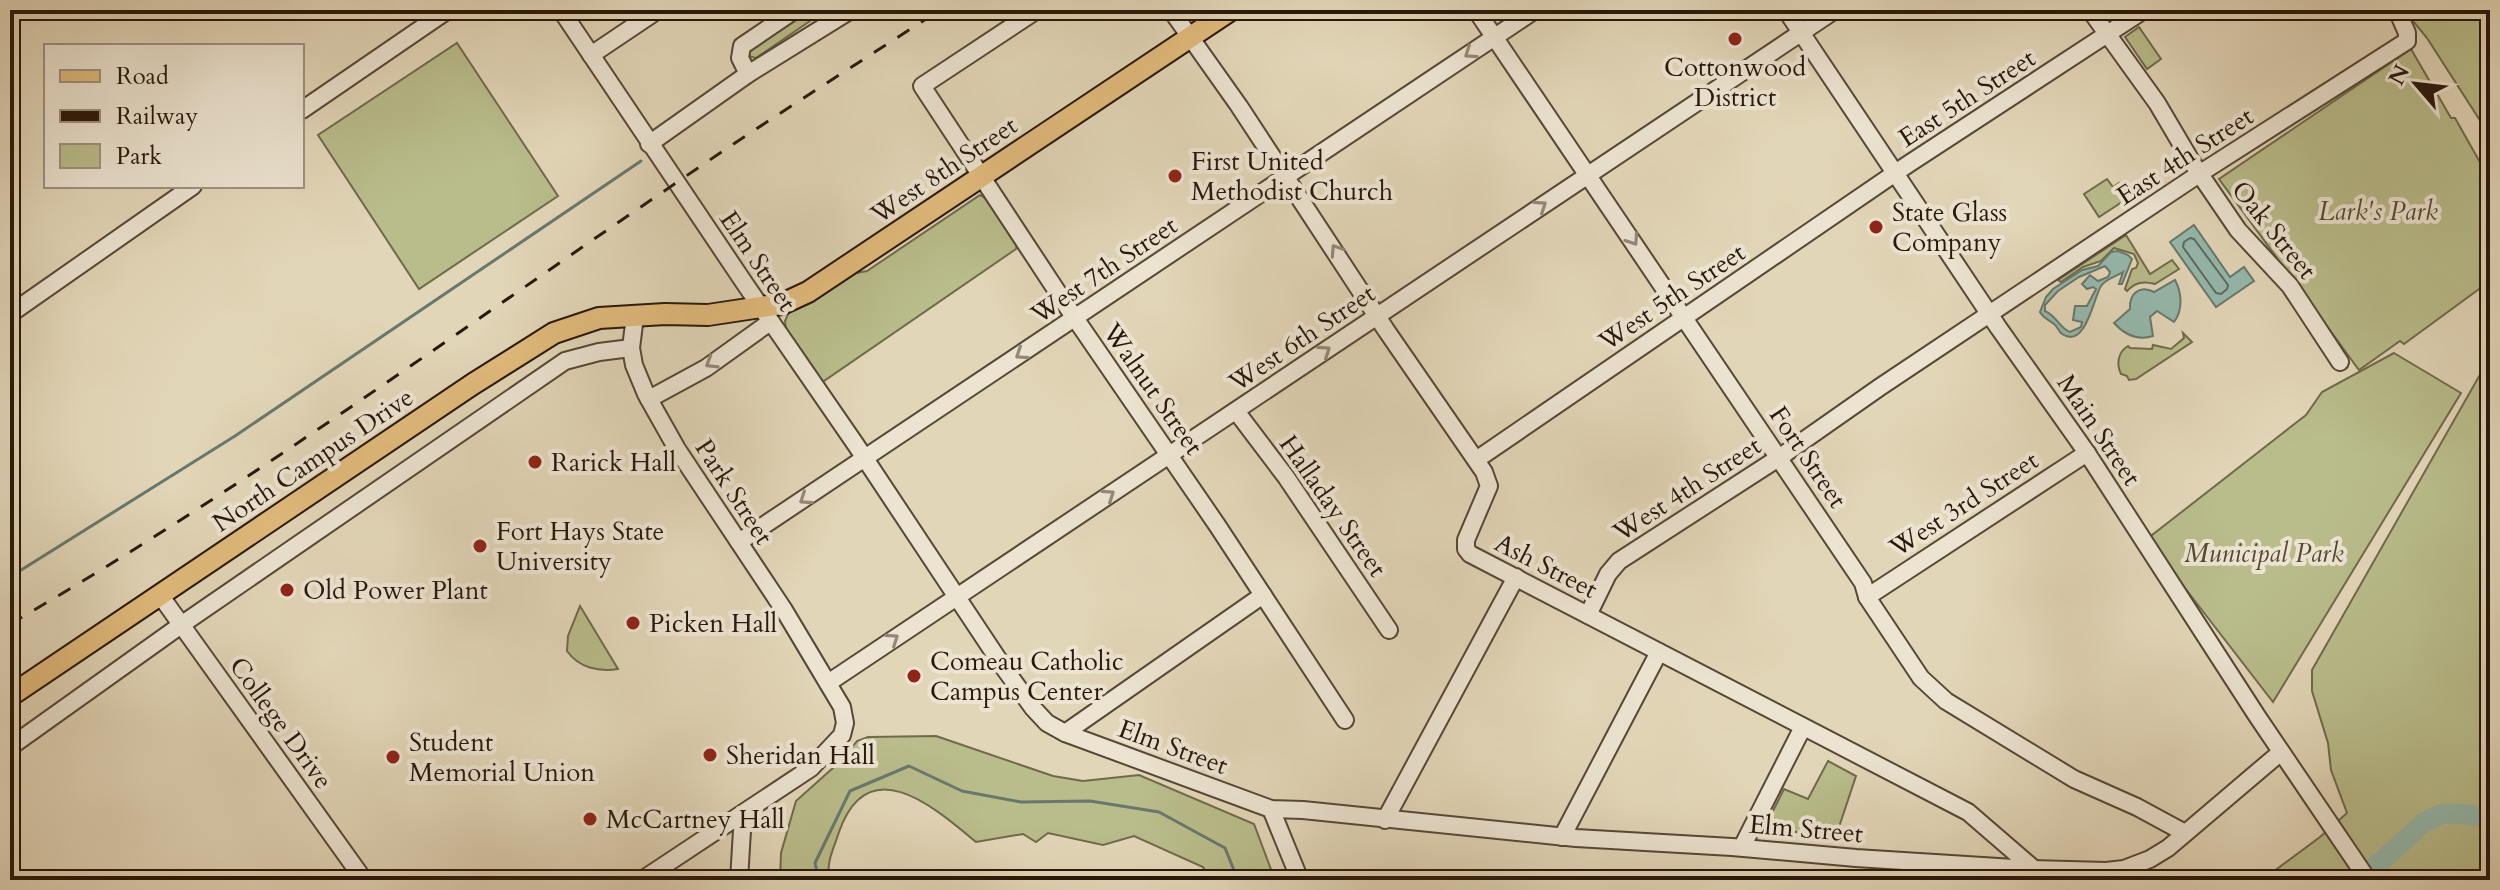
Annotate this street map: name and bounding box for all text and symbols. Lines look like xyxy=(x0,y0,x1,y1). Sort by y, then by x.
marker: Cottonwood District xyxy=(1726,30,1744,48)
street label: East 5th Street xyxy=(1892,41,2042,155)
one-way arrow xyxy=(1464,43,1478,58)
legend xyxy=(44,44,304,188)
north arrow xyxy=(2376,44,2456,124)
place label: Cottonwood District xyxy=(1664,50,1806,115)
text: Road xyxy=(116,60,169,93)
text: N xyxy=(2381,60,2417,91)
street label: East 4th Street xyxy=(2110,99,2260,213)
text: Railway xyxy=(116,100,198,133)
street label: West 8th Street xyxy=(863,108,1024,233)
text: Park xyxy=(116,140,162,173)
place label: First United Methodist Church xyxy=(1191,144,1393,209)
marker: First United Methodist Church xyxy=(1166,167,1184,185)
street label: Oak Street xyxy=(2224,173,2324,287)
park label: Lark's Park xyxy=(2318,194,2438,229)
place label: State Glass Company xyxy=(1892,195,2007,260)
one-way arrow xyxy=(1533,201,1547,216)
street label: Elm Street xyxy=(712,204,804,318)
street label: West 7th Street xyxy=(1023,208,1184,333)
marker: State Glass Company xyxy=(1867,218,1885,236)
one-way arrow xyxy=(1623,231,1638,245)
street label: West 5th Street xyxy=(1591,235,1752,360)
one-way arrow xyxy=(1330,245,1345,259)
street label: West 6th Street xyxy=(1221,276,1382,401)
street label: Walnut Street xyxy=(1094,315,1211,462)
one-way arrow xyxy=(1015,344,1030,359)
one-way arrow xyxy=(1317,346,1331,361)
one-way arrow xyxy=(706,354,720,369)
street label: Main Street xyxy=(2049,367,2149,493)
street label: North Campus Drive xyxy=(206,380,420,540)
street label: Fort Street xyxy=(1761,399,1855,515)
street label: Halladay Street xyxy=(1271,428,1395,584)
street label: West 4th Street xyxy=(1605,428,1768,550)
street label: Park Street xyxy=(687,432,781,552)
street label: West 3rd Street xyxy=(1882,443,2045,566)
place label: Rarick Hall xyxy=(551,445,676,480)
marker: Rarick Hall xyxy=(526,453,544,471)
one-way arrow xyxy=(800,489,814,504)
one-way arrow xyxy=(1100,490,1115,505)
place label: Fort Hays State University xyxy=(496,514,664,579)
street label: Ash Street xyxy=(1489,525,1603,607)
park label: Municipal Park xyxy=(2184,536,2344,571)
marker: Fort Hays State University xyxy=(471,537,489,555)
place label: Old Power Plant xyxy=(303,573,488,608)
marker: Old Power Plant xyxy=(278,581,296,599)
place label: Picken Hall xyxy=(649,606,778,641)
marker: Picken Hall xyxy=(624,614,642,632)
one-way arrow xyxy=(884,634,898,649)
place label: Comeau Catholic Campus Center xyxy=(930,644,1124,709)
street label: College Drive xyxy=(221,650,341,796)
marker: Comeau Catholic Campus Center xyxy=(905,667,923,685)
street label: Elm Street xyxy=(1113,711,1233,783)
place label: Student Memorial Union xyxy=(409,725,595,790)
place label: Sheridan Hall xyxy=(726,738,875,773)
marker: Sheridan Hall xyxy=(701,746,719,764)
marker: Student Memorial Union xyxy=(384,748,402,766)
place label: McCartney Hall xyxy=(606,802,785,837)
street label: Elm Street xyxy=(1748,807,1864,851)
marker: McCartney Hall xyxy=(581,810,599,828)

